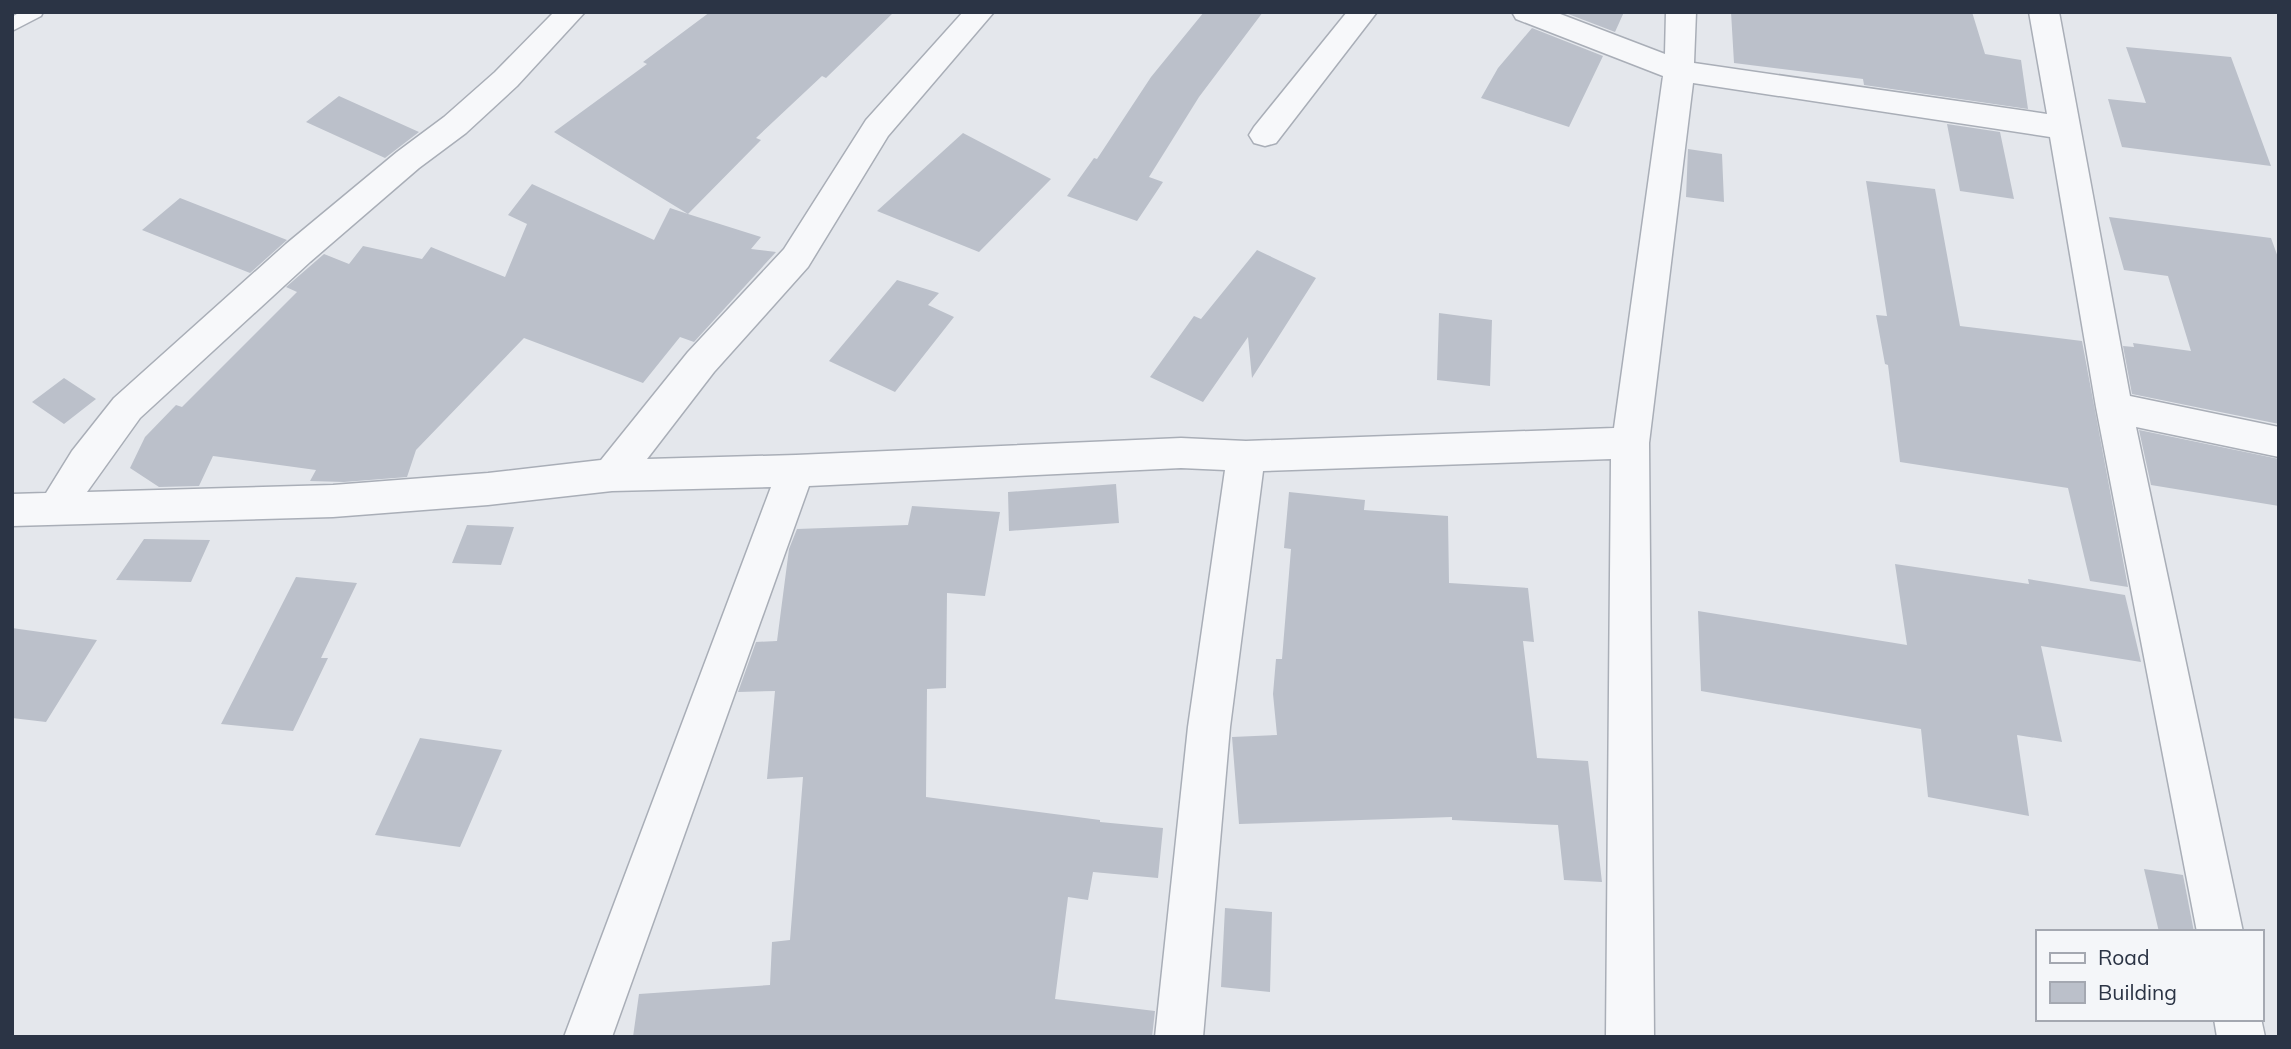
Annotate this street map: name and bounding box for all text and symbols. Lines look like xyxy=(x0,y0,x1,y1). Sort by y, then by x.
legend xyxy=(2036,930,2263,1021)
text: Road xyxy=(2098,944,2149,970)
text: Building xyxy=(2098,979,2177,1005)

